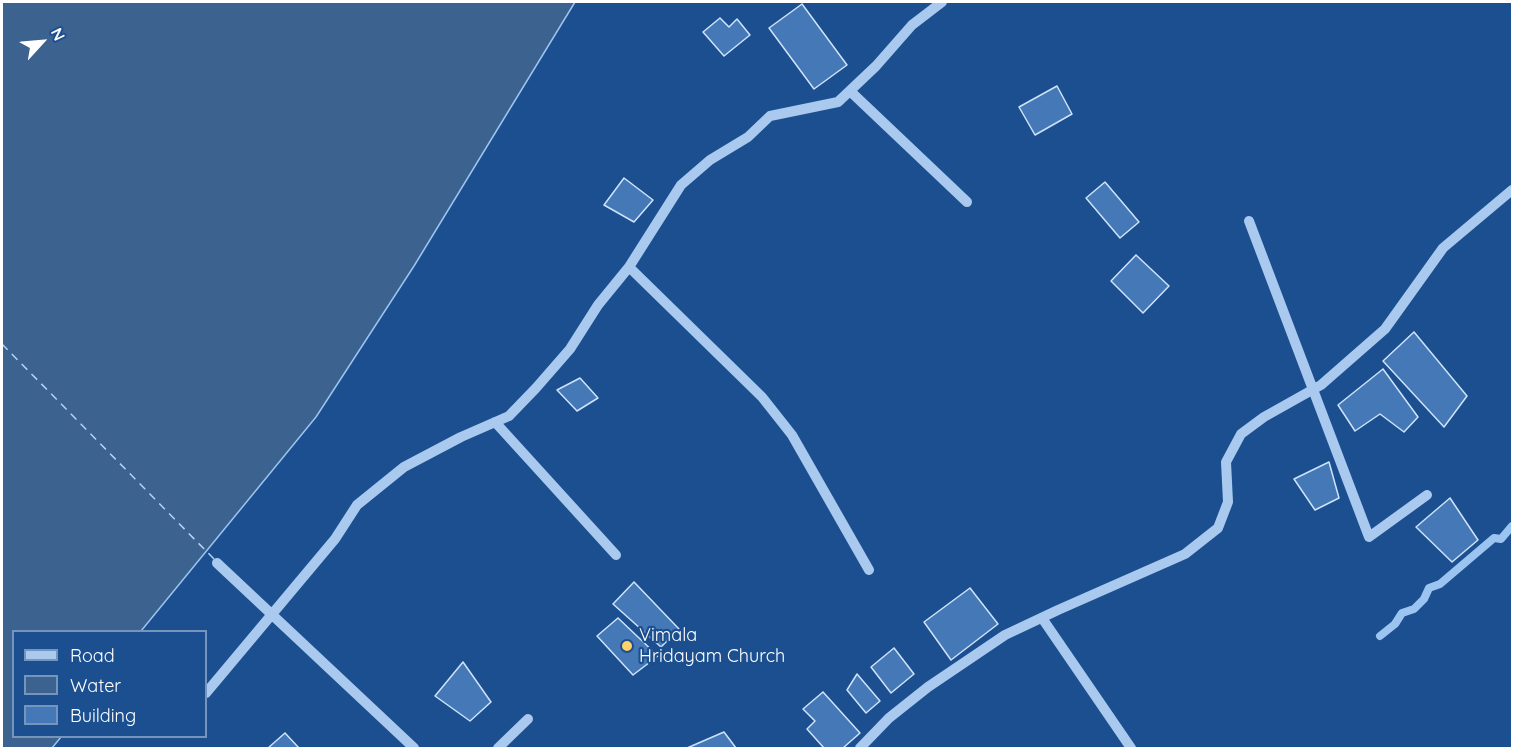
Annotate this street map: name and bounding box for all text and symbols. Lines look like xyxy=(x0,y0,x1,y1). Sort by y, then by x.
north arrow xyxy=(12,12,72,72)
text: N xyxy=(47,24,70,44)
place label: Vimala Hridayam Church xyxy=(639,625,785,668)
legend xyxy=(12,630,207,738)
marker: Vimala Hridayam Church xyxy=(620,639,634,653)
text: Road xyxy=(70,644,115,667)
text: Water xyxy=(70,674,121,697)
text: Building xyxy=(70,704,136,727)

